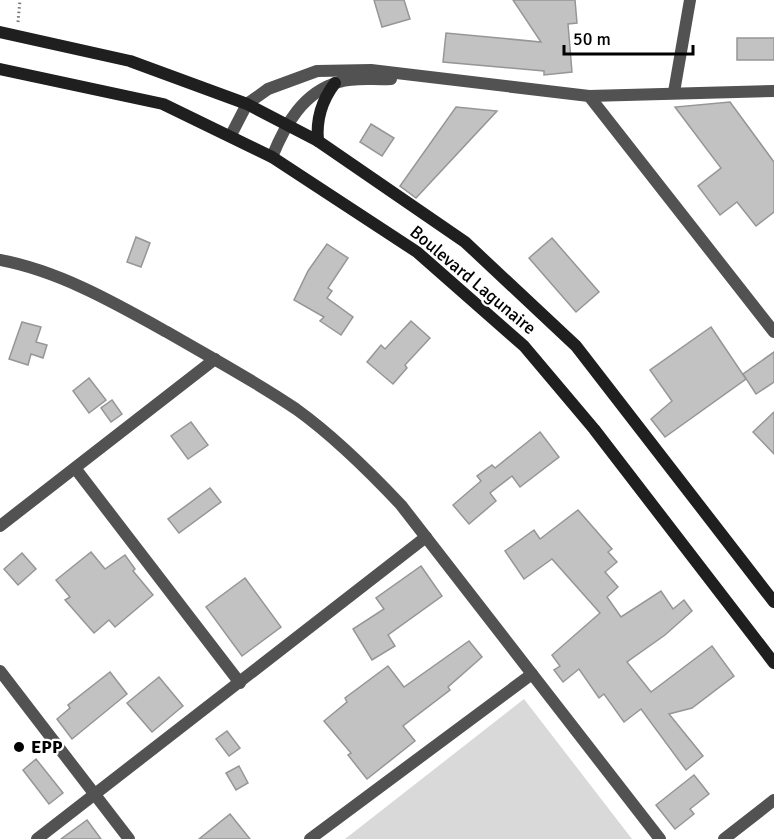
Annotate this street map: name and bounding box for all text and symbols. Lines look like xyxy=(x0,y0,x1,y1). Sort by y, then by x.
scale bar xyxy=(564,18,693,56)
text: 50 m xyxy=(573,28,611,50)
street label: Boulevard Lagunaire xyxy=(405,221,541,339)
place label: EPP xyxy=(31,736,63,758)
marker: EPP xyxy=(12,740,26,754)

